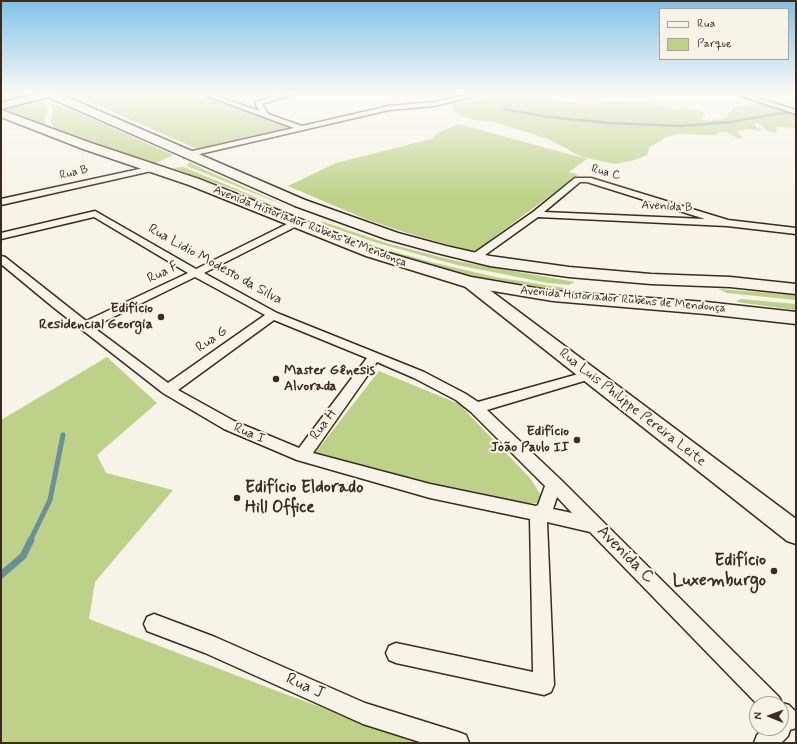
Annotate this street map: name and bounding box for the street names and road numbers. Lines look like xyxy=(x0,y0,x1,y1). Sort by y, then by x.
street label: Rua C xyxy=(590,162,622,184)
street label: Rua B xyxy=(58,163,90,183)
street label: Avenida Historiador Rubens de Mendonça xyxy=(211,183,409,271)
street label: Avenida B xyxy=(641,198,693,216)
street label: Rua Lidio Modesto da Silva xyxy=(145,221,285,309)
street label: Rua F xyxy=(145,258,181,288)
street label: Avenida Historiador Rubens de Mendonça xyxy=(520,284,726,316)
street label: Rua G xyxy=(193,323,231,357)
street label: Rua Luis Philippe Pereira Leite xyxy=(555,345,709,471)
street label: Rua H xyxy=(307,406,341,444)
street label: Rua I xyxy=(231,420,267,448)
street label: Avenida C xyxy=(592,522,658,588)
street label: Rua J xyxy=(282,669,328,705)

